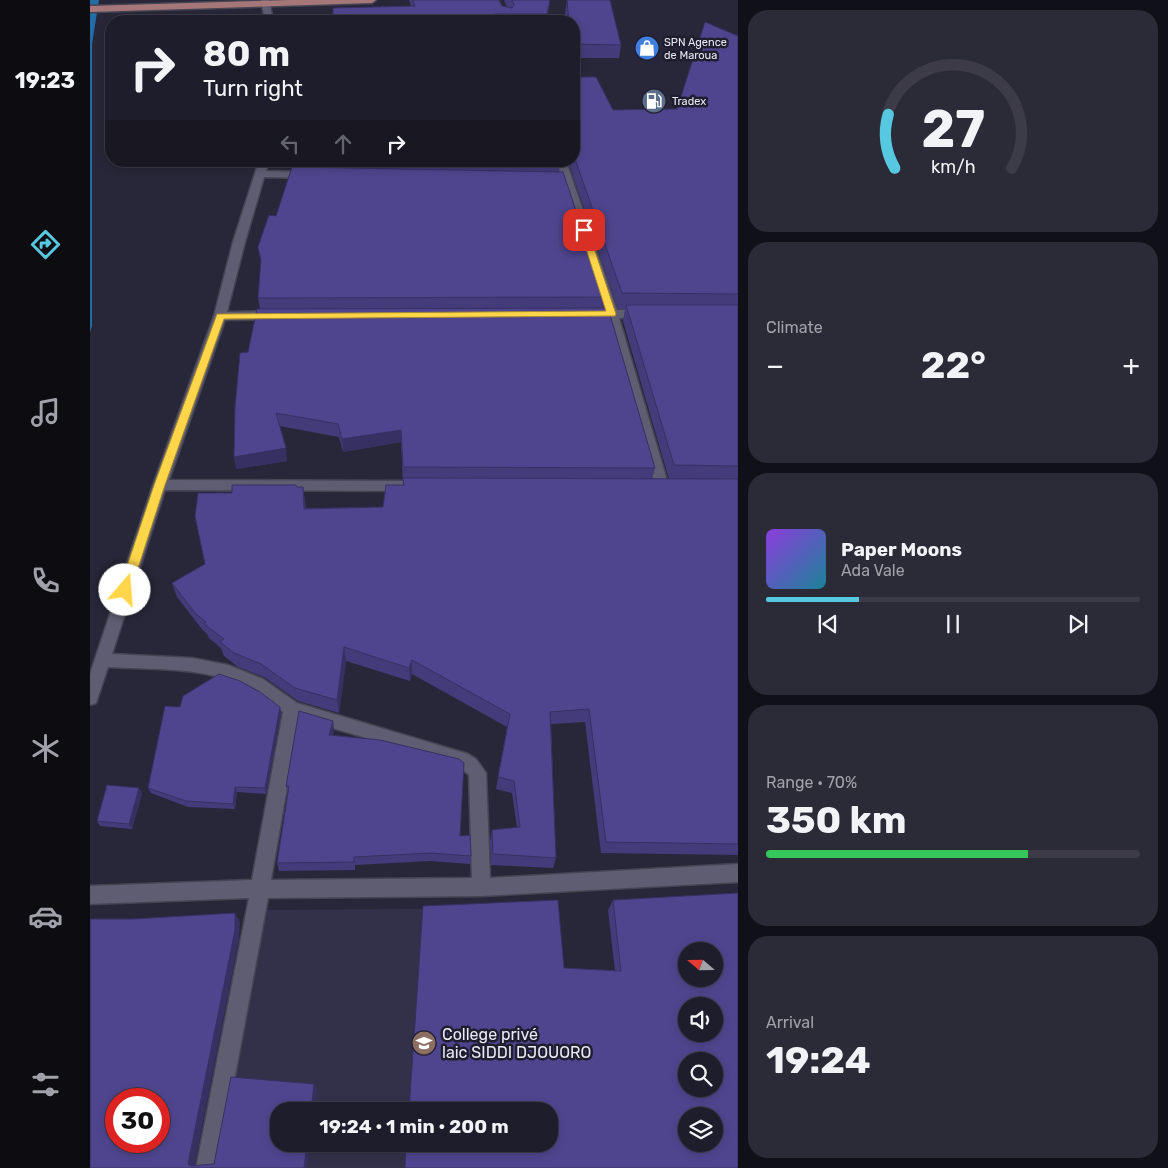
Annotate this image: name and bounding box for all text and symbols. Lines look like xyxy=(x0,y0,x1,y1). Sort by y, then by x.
text: 80 m xyxy=(203,33,290,75)
icon: right xyxy=(120,35,185,100)
shop icon: SPN Agence de Maroua xyxy=(634,35,660,61)
place label: SPN Agence de Maroua xyxy=(664,36,727,62)
text: 19:23 xyxy=(15,67,75,94)
text: Turn right xyxy=(203,75,303,102)
fuel station icon: Tradex xyxy=(641,88,667,114)
place label: Tradex xyxy=(672,95,706,108)
text: 27 xyxy=(921,98,985,160)
icon: left xyxy=(276,130,304,158)
icon: ahead xyxy=(329,130,357,158)
icon: right xyxy=(382,130,410,158)
text: km/h xyxy=(931,156,975,177)
pin xyxy=(563,209,605,251)
icon: arrive xyxy=(570,216,598,244)
icon: directions xyxy=(28,227,63,262)
text: Climate xyxy=(766,318,823,337)
text: 22° xyxy=(921,342,986,388)
text: − xyxy=(766,349,784,382)
text: + xyxy=(1123,349,1140,382)
icon: music xyxy=(28,395,63,430)
text: Paper Moons xyxy=(841,538,962,561)
text: Ada Vale xyxy=(841,561,905,580)
icon: phone xyxy=(28,563,63,598)
position arrow xyxy=(98,563,150,615)
icon: previous xyxy=(814,610,842,638)
icon: pause xyxy=(939,610,967,638)
icon: next xyxy=(1064,610,1092,638)
icon: climate xyxy=(28,731,63,766)
text: Range · 70% xyxy=(766,773,857,792)
text: 350 km xyxy=(766,797,907,843)
icon: car xyxy=(28,899,63,934)
north arrow xyxy=(678,942,722,988)
map controls xyxy=(678,942,723,1152)
button: sound xyxy=(678,997,723,1042)
text: Arrival xyxy=(766,1013,814,1032)
place label: College privé laic SIDDI DJOUORO xyxy=(442,1025,591,1062)
school or university icon: College privé laic SIDDI DJOUORO xyxy=(411,1030,437,1056)
text: 19:24 xyxy=(766,1037,871,1083)
button: search xyxy=(678,1052,723,1097)
icon: filters xyxy=(28,1067,63,1102)
speed limit sign: 30 xyxy=(105,1088,170,1153)
button: layers xyxy=(678,1107,723,1152)
text: 19:24 · 1 min · 200 m xyxy=(319,1115,509,1138)

